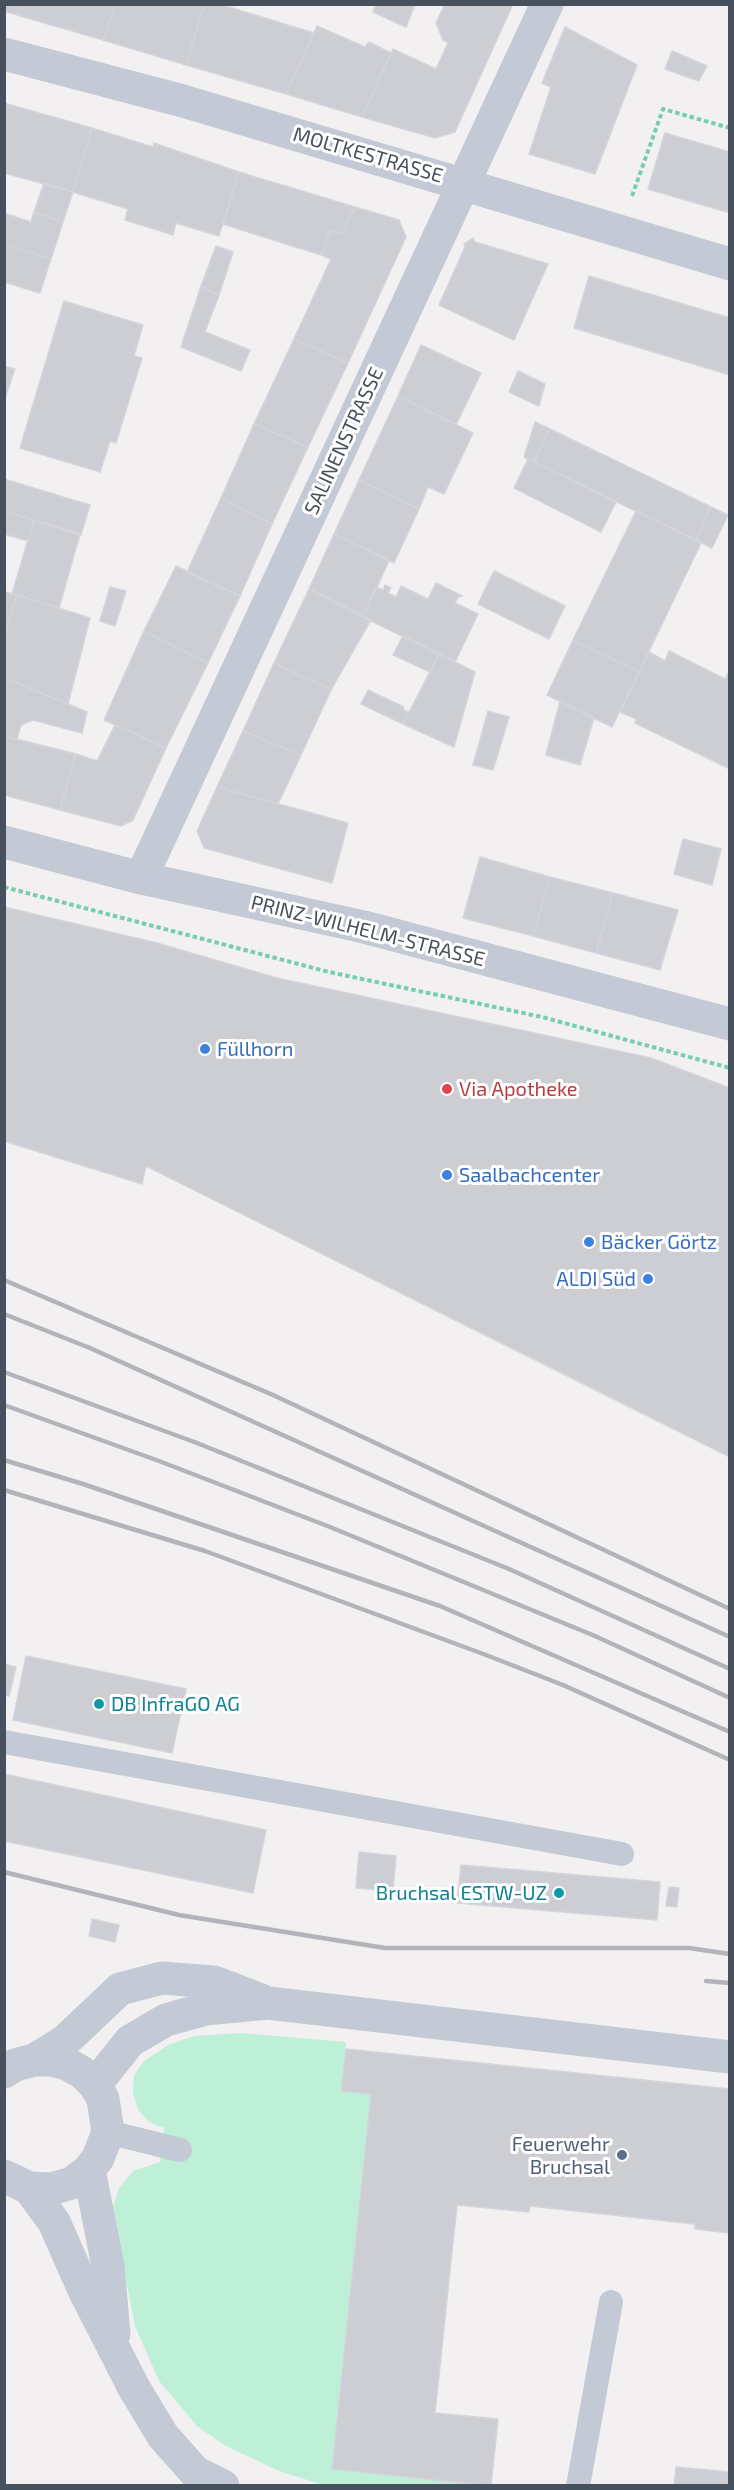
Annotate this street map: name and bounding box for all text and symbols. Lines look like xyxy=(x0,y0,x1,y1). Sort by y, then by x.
street label: MOLTKESTRASSE xyxy=(290,122,446,188)
street label: SALINENSTRASSE xyxy=(299,363,389,519)
street label: PRINZ-WILHELM-STRASSE xyxy=(249,890,487,972)
place label: Füllhorn xyxy=(217,1037,293,1061)
marker: Füllhorn xyxy=(198,1042,212,1056)
place label: Via Apotheke xyxy=(459,1077,578,1101)
marker: Via Apotheke xyxy=(440,1082,454,1096)
place label: Saalbachcenter xyxy=(459,1163,600,1187)
marker: Saalbachcenter xyxy=(440,1168,454,1182)
place label: Bäcker Görtz xyxy=(601,1230,717,1254)
marker: Bäcker Görtz xyxy=(582,1235,596,1249)
place label: ALDI Süd xyxy=(556,1267,636,1291)
marker: ALDI Süd xyxy=(641,1272,655,1286)
place label: DB InfraGO AG xyxy=(111,1692,240,1716)
marker: DB InfraGO AG xyxy=(92,1697,106,1711)
place label: Bruchsal ESTW-UZ xyxy=(376,1881,547,1905)
marker: Bruchsal ESTW-UZ xyxy=(552,1886,566,1900)
place label: Feuerwehr Bruchsal xyxy=(512,2132,610,2179)
marker: Feuerwehr Bruchsal xyxy=(615,2148,629,2162)

